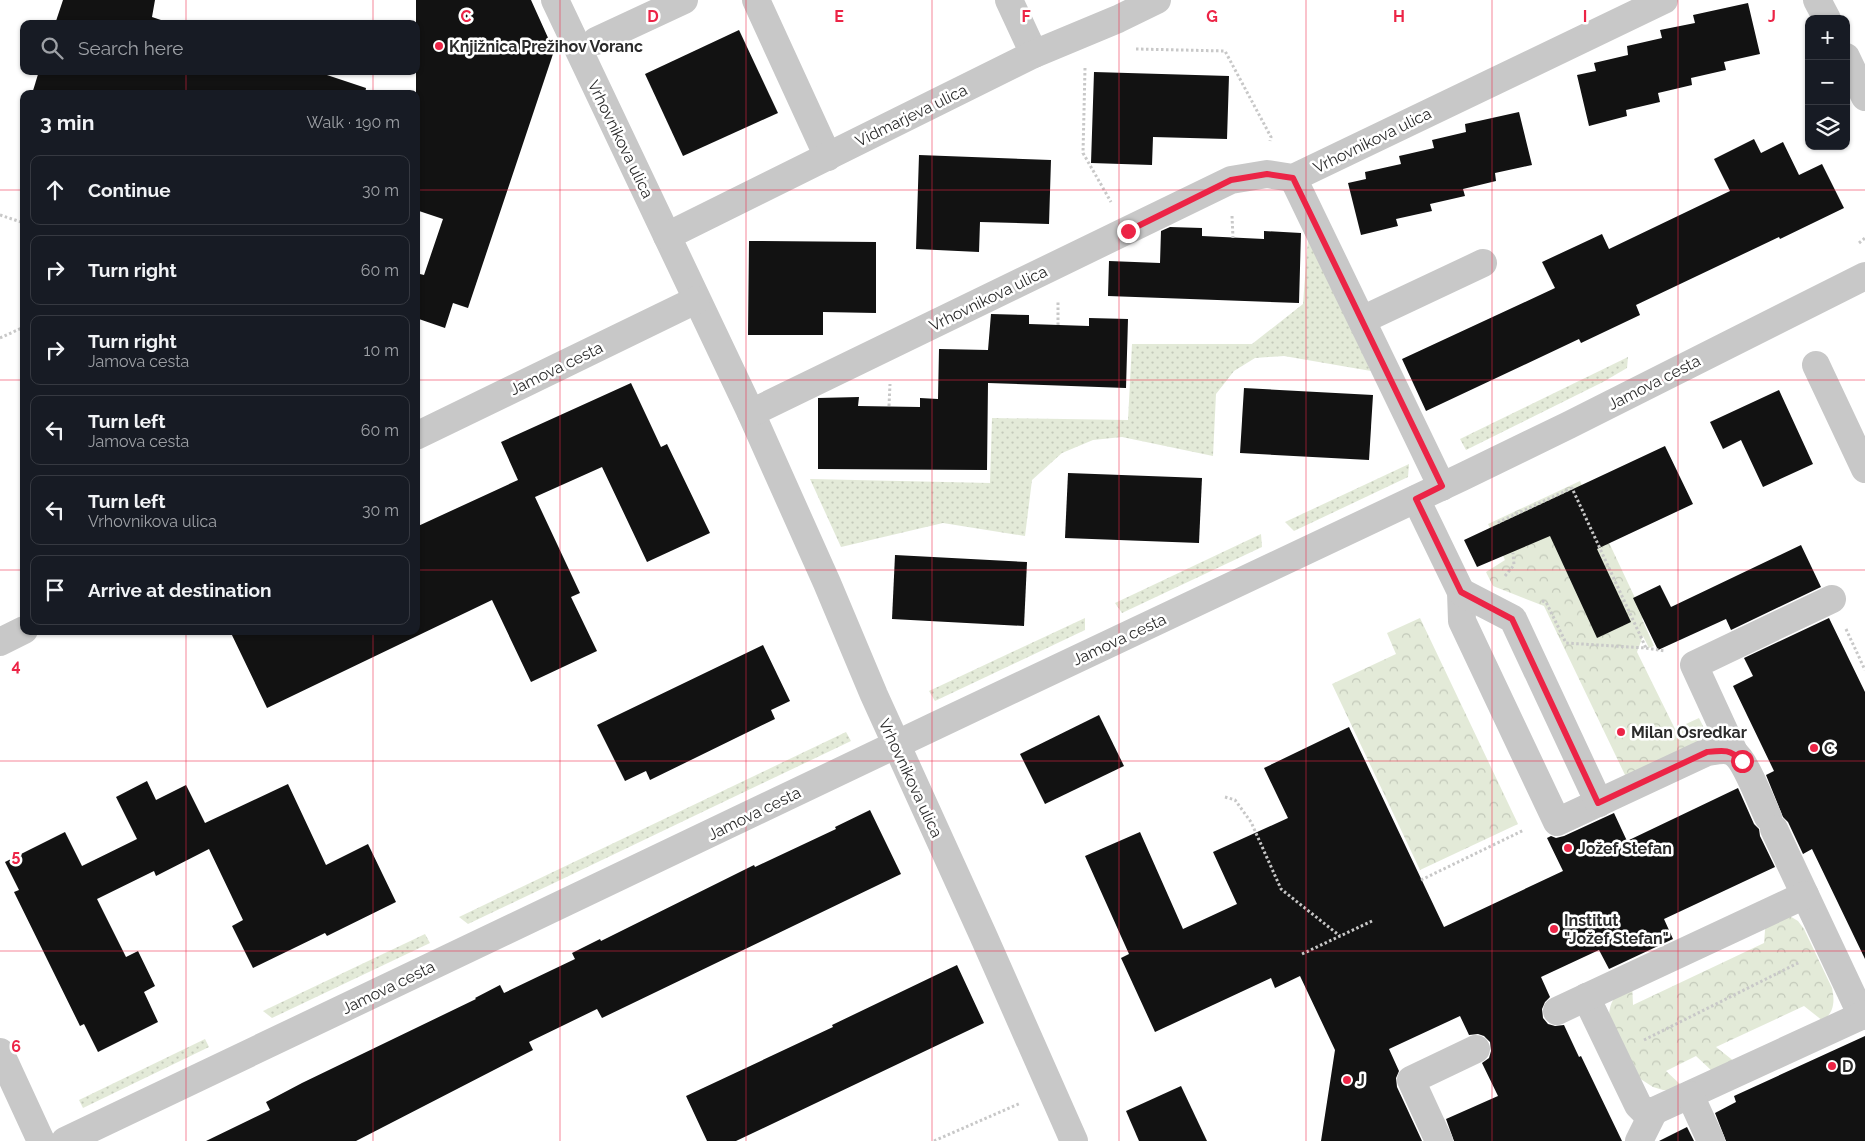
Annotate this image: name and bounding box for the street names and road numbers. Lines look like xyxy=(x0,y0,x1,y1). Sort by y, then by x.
street label: Vrhovnikova ulica xyxy=(584,77,657,201)
street label: Vidmarjeva ulica xyxy=(852,80,970,151)
street label: Vrhovnikova ulica xyxy=(1310,104,1434,177)
street label: Vrhovnikova ulica xyxy=(926,262,1050,335)
street label: Jamova cesta xyxy=(507,338,606,399)
street label: Jamova cesta xyxy=(1605,351,1704,414)
street label: Jamova cesta xyxy=(1069,609,1169,669)
street label: Vrhovnikova ulica xyxy=(875,716,946,841)
street label: Jamova cesta xyxy=(705,783,804,844)
street label: Jamova cesta xyxy=(339,957,438,1018)

